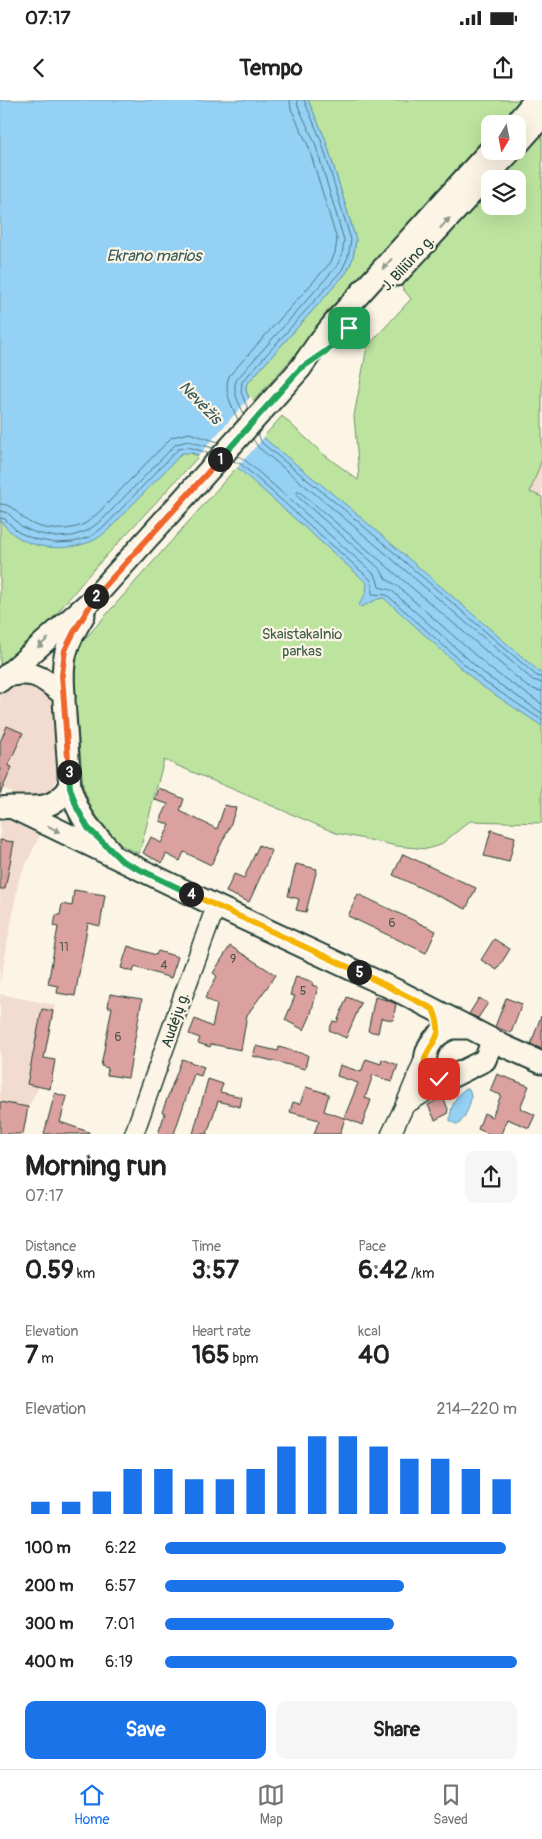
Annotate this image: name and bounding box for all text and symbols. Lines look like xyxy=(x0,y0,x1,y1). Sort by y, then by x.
text: 07:17 xyxy=(25,6,71,30)
icon: back xyxy=(25,54,53,82)
text: Tempo xyxy=(239,54,303,82)
icon: share xyxy=(489,54,517,82)
north arrow xyxy=(481,115,526,160)
map controls xyxy=(481,115,526,215)
button: layers xyxy=(481,170,526,215)
one-way arrow xyxy=(439,217,450,229)
street label: J. Biliūno g. xyxy=(378,232,439,295)
water label: Ekrano marios xyxy=(106,246,203,266)
one-way arrow xyxy=(381,258,392,271)
pin xyxy=(328,307,370,349)
icon: arrive xyxy=(335,314,363,342)
water label: Nevėžis xyxy=(175,377,227,430)
pin: 1 xyxy=(208,446,232,472)
text: 1 xyxy=(218,451,223,468)
pin: 2 xyxy=(84,584,108,608)
text: 2 xyxy=(93,588,100,605)
park label: Skaistakalnio parkas xyxy=(262,625,342,661)
one-way arrow xyxy=(37,637,50,648)
pin: 3 xyxy=(56,760,82,784)
text: 3 xyxy=(66,764,73,781)
one-way arrow xyxy=(47,825,61,833)
pin: 4 xyxy=(178,882,204,906)
text: 4 xyxy=(187,886,196,903)
house number: 6 xyxy=(389,916,396,931)
house number: 11 xyxy=(59,940,69,955)
house number: 9 xyxy=(230,952,236,967)
house number: 4 xyxy=(161,958,168,973)
pin: 5 xyxy=(346,960,372,984)
text: 5 xyxy=(356,964,363,981)
house number: 5 xyxy=(300,984,306,999)
street label: Audėjų g. xyxy=(157,990,194,1050)
house number: 6 xyxy=(115,1030,122,1045)
pin xyxy=(418,1058,460,1100)
icon: check xyxy=(425,1065,453,1093)
text: Morning run xyxy=(25,1149,167,1184)
button: share xyxy=(465,1151,517,1203)
text: 07:17 xyxy=(25,1186,63,1206)
text: Distance xyxy=(25,1238,76,1255)
text: Time xyxy=(192,1238,221,1255)
text: Pace xyxy=(358,1238,386,1255)
text: 0.59 xyxy=(25,1255,74,1286)
text: 3:57 xyxy=(192,1255,239,1286)
text: 6:42 xyxy=(358,1255,408,1286)
text: km xyxy=(74,1265,95,1282)
text: /km xyxy=(408,1265,434,1282)
text: Elevation xyxy=(25,1323,78,1340)
text: Heart rate xyxy=(192,1323,251,1340)
text: kcal xyxy=(358,1323,381,1340)
text: 7 xyxy=(25,1340,38,1371)
text: 165 xyxy=(192,1340,230,1371)
text: 40 xyxy=(358,1340,390,1371)
text: m xyxy=(38,1350,54,1367)
text: bpm xyxy=(230,1350,259,1367)
text: Elevation xyxy=(25,1399,86,1419)
text: 214–220 m xyxy=(437,1399,517,1419)
text: 100 m xyxy=(25,1538,71,1558)
text: 6:22 xyxy=(105,1538,136,1558)
text: 200 m xyxy=(25,1576,73,1596)
text: 6:57 xyxy=(105,1576,136,1596)
text: 300 m xyxy=(25,1614,73,1634)
text: 7:01 xyxy=(105,1614,135,1634)
text: 400 m xyxy=(25,1652,74,1672)
text: 6:19 xyxy=(105,1652,133,1672)
button: Save xyxy=(25,1701,266,1759)
button: Share xyxy=(276,1701,517,1759)
tab: Home xyxy=(74,1781,109,1828)
tab: Map xyxy=(257,1781,285,1828)
tab: Saved xyxy=(433,1781,468,1828)

